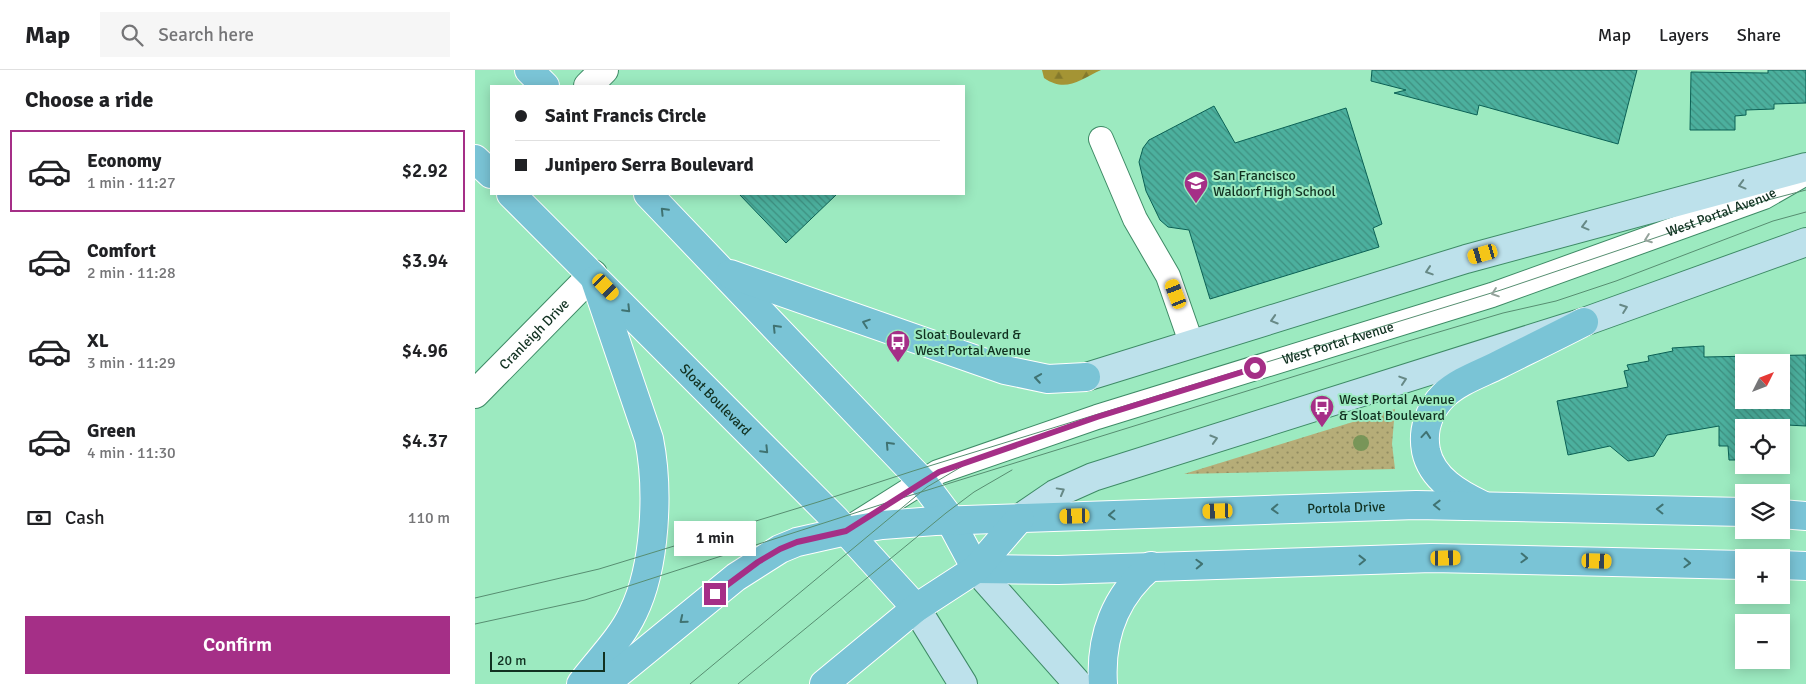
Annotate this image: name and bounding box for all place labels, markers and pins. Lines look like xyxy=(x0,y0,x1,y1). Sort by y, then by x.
place label: San Francisco Waldorf High School xyxy=(1213,167,1336,200)
school or university icon: San Francisco Waldorf High School xyxy=(1183,170,1209,204)
place label: Sloat Boulevard & West Portal Avenue xyxy=(915,326,1031,359)
bus stop icon: Sloat Boulevard & West Portal Avenue xyxy=(885,329,911,363)
place label: West Portal Avenue & Sloat Boulevard xyxy=(1339,391,1455,424)
bus stop icon: West Portal Avenue & Sloat Boulevard xyxy=(1309,394,1335,428)

